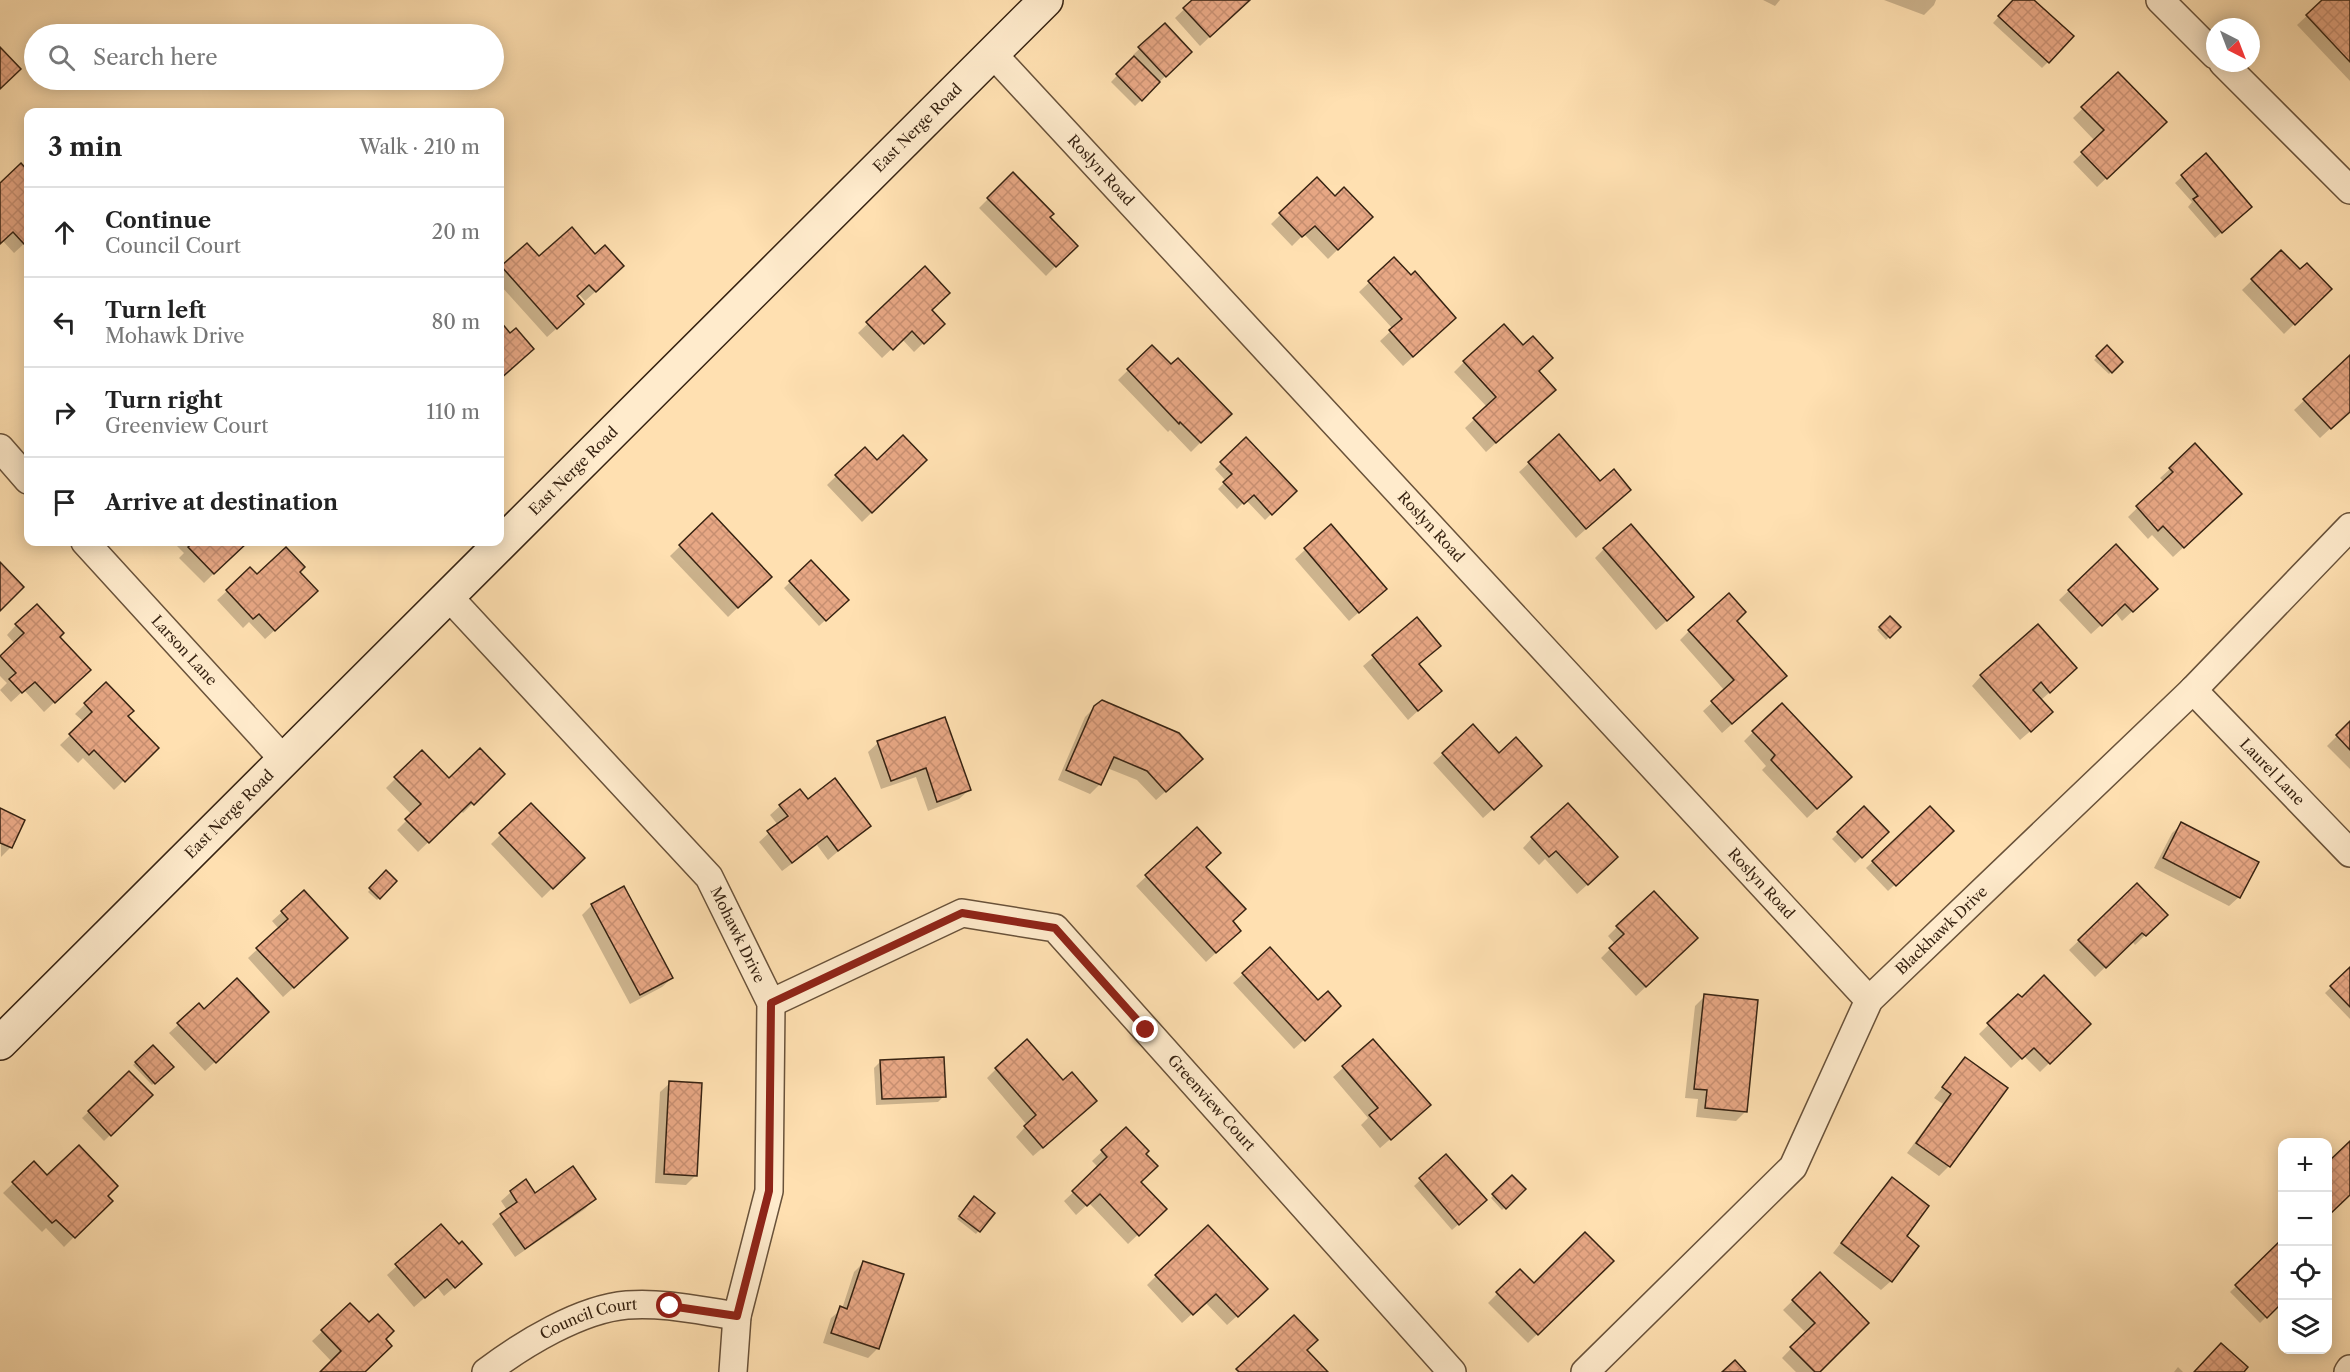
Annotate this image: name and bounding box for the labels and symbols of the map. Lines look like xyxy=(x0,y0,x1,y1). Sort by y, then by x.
north arrow xyxy=(2206,18,2260,72)
street label: East Nerge Road xyxy=(869,79,966,176)
street label: Roslyn Road xyxy=(1064,131,1139,209)
street label: East Nerge Road xyxy=(525,422,622,519)
street label: Roslyn Road xyxy=(1394,487,1469,566)
street label: Larson Lane xyxy=(148,611,221,689)
street label: Laurel Lane xyxy=(2236,734,2309,809)
street label: East Nerge Road xyxy=(181,765,278,862)
street label: Roslyn Road xyxy=(1724,844,1799,923)
street label: Blackhawk Drive xyxy=(1891,882,1991,979)
street label: Mohawk Drive xyxy=(706,884,770,986)
route end xyxy=(1132,1016,1158,1042)
street label: Greenview Court xyxy=(1164,1051,1260,1155)
route start xyxy=(656,1292,682,1318)
street label: Council Court xyxy=(536,1294,638,1344)

